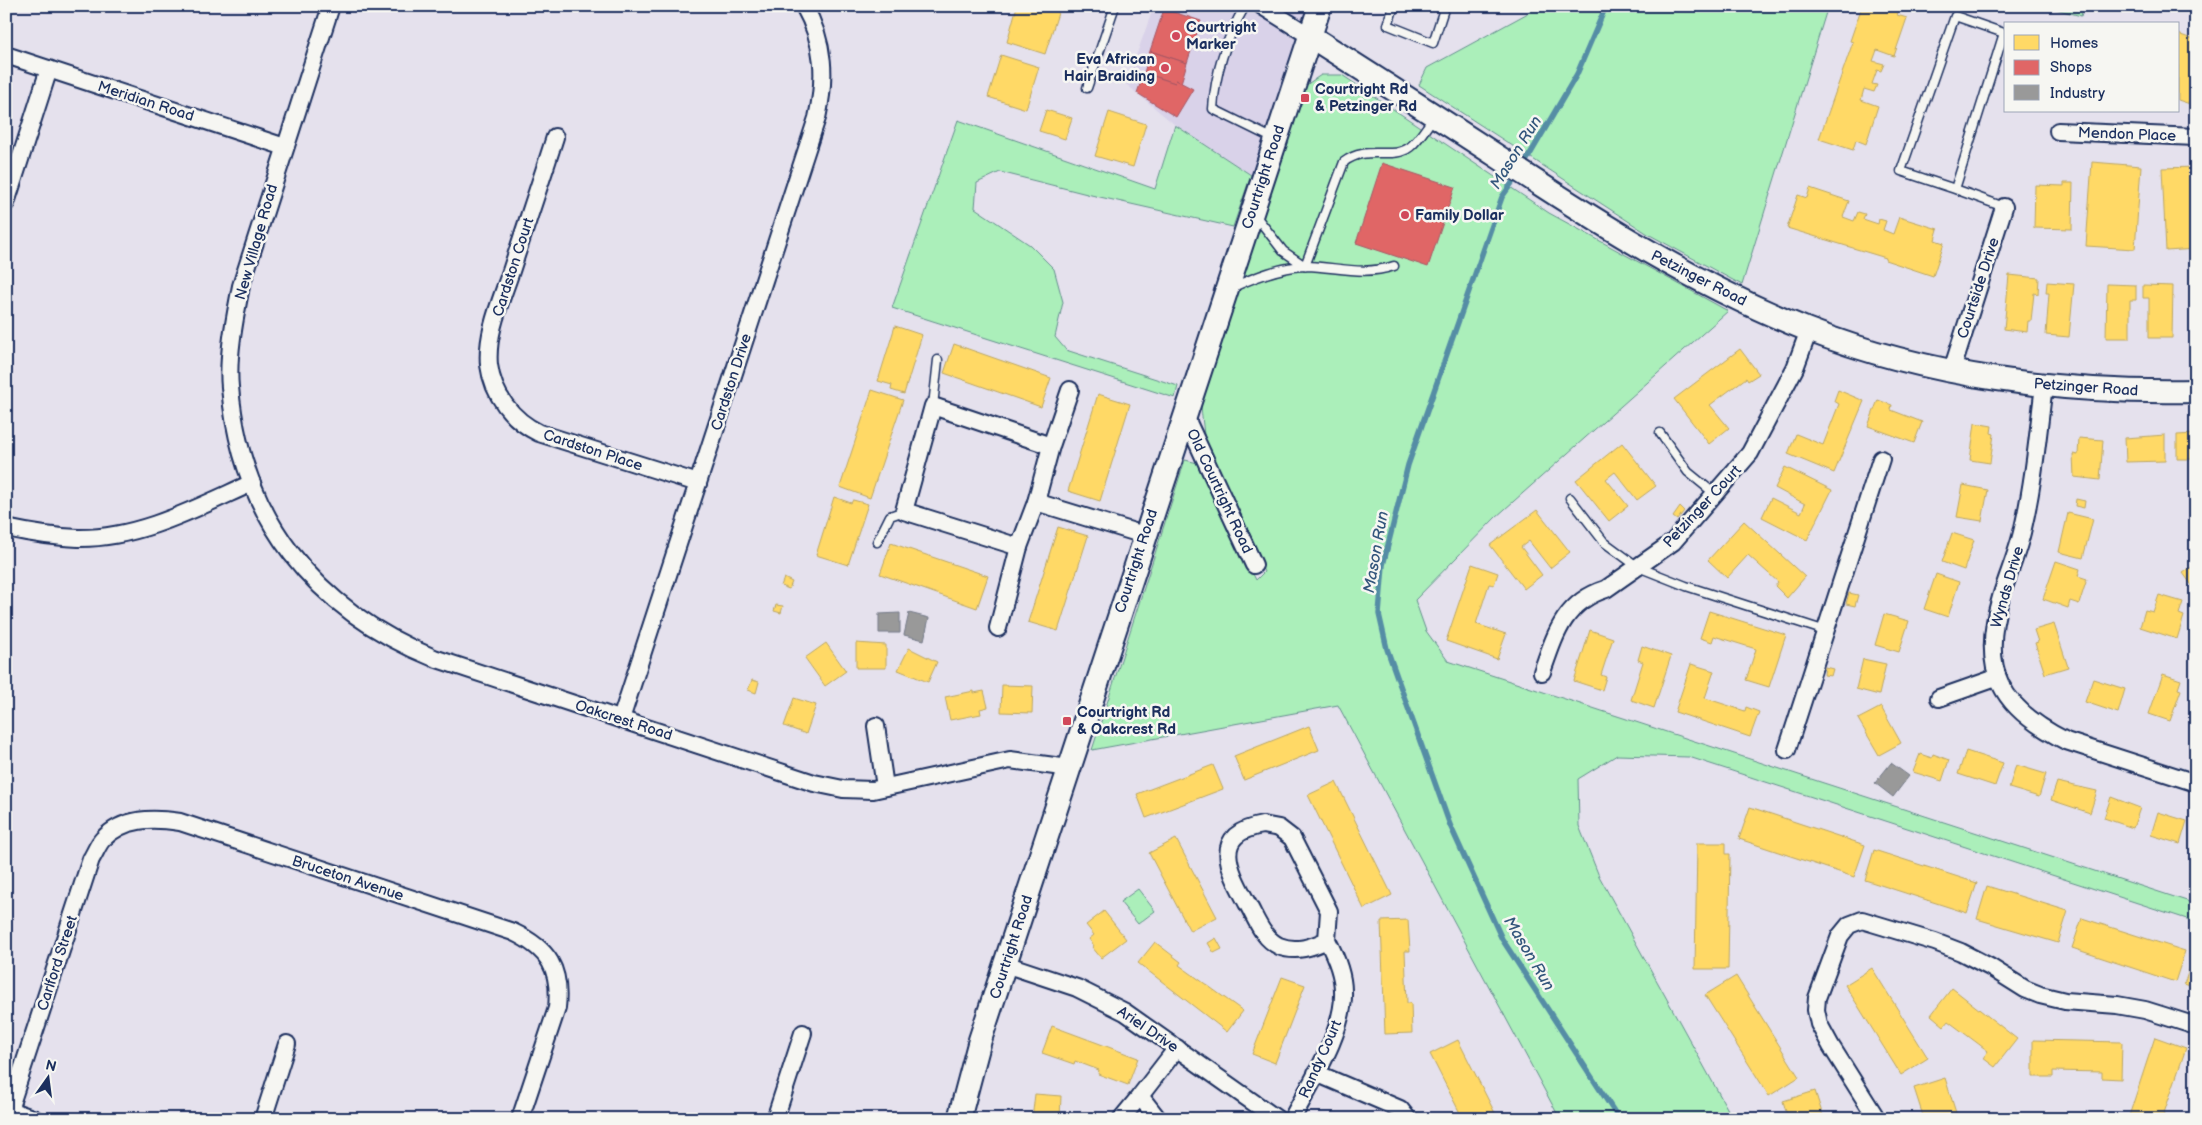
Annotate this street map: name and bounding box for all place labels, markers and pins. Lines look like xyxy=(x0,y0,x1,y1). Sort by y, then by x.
place label: Courtright Marker xyxy=(1186,18,1256,54)
marker: Courtright Marker xyxy=(1170,30,1182,42)
place label: Eva African Hair Braiding xyxy=(1064,50,1155,86)
marker: Eva African Hair Braiding xyxy=(1159,62,1171,74)
place label: Courtright Rd & Petzinger Rd xyxy=(1315,80,1417,116)
marker: Courtright Rd & Petzinger Rd xyxy=(1299,92,1311,104)
place label: Family Dollar xyxy=(1415,206,1505,225)
marker: Family Dollar xyxy=(1399,209,1411,221)
place label: Courtright Rd & Oakcrest Rd xyxy=(1077,703,1176,739)
marker: Courtright Rd & Oakcrest Rd xyxy=(1061,715,1073,727)

